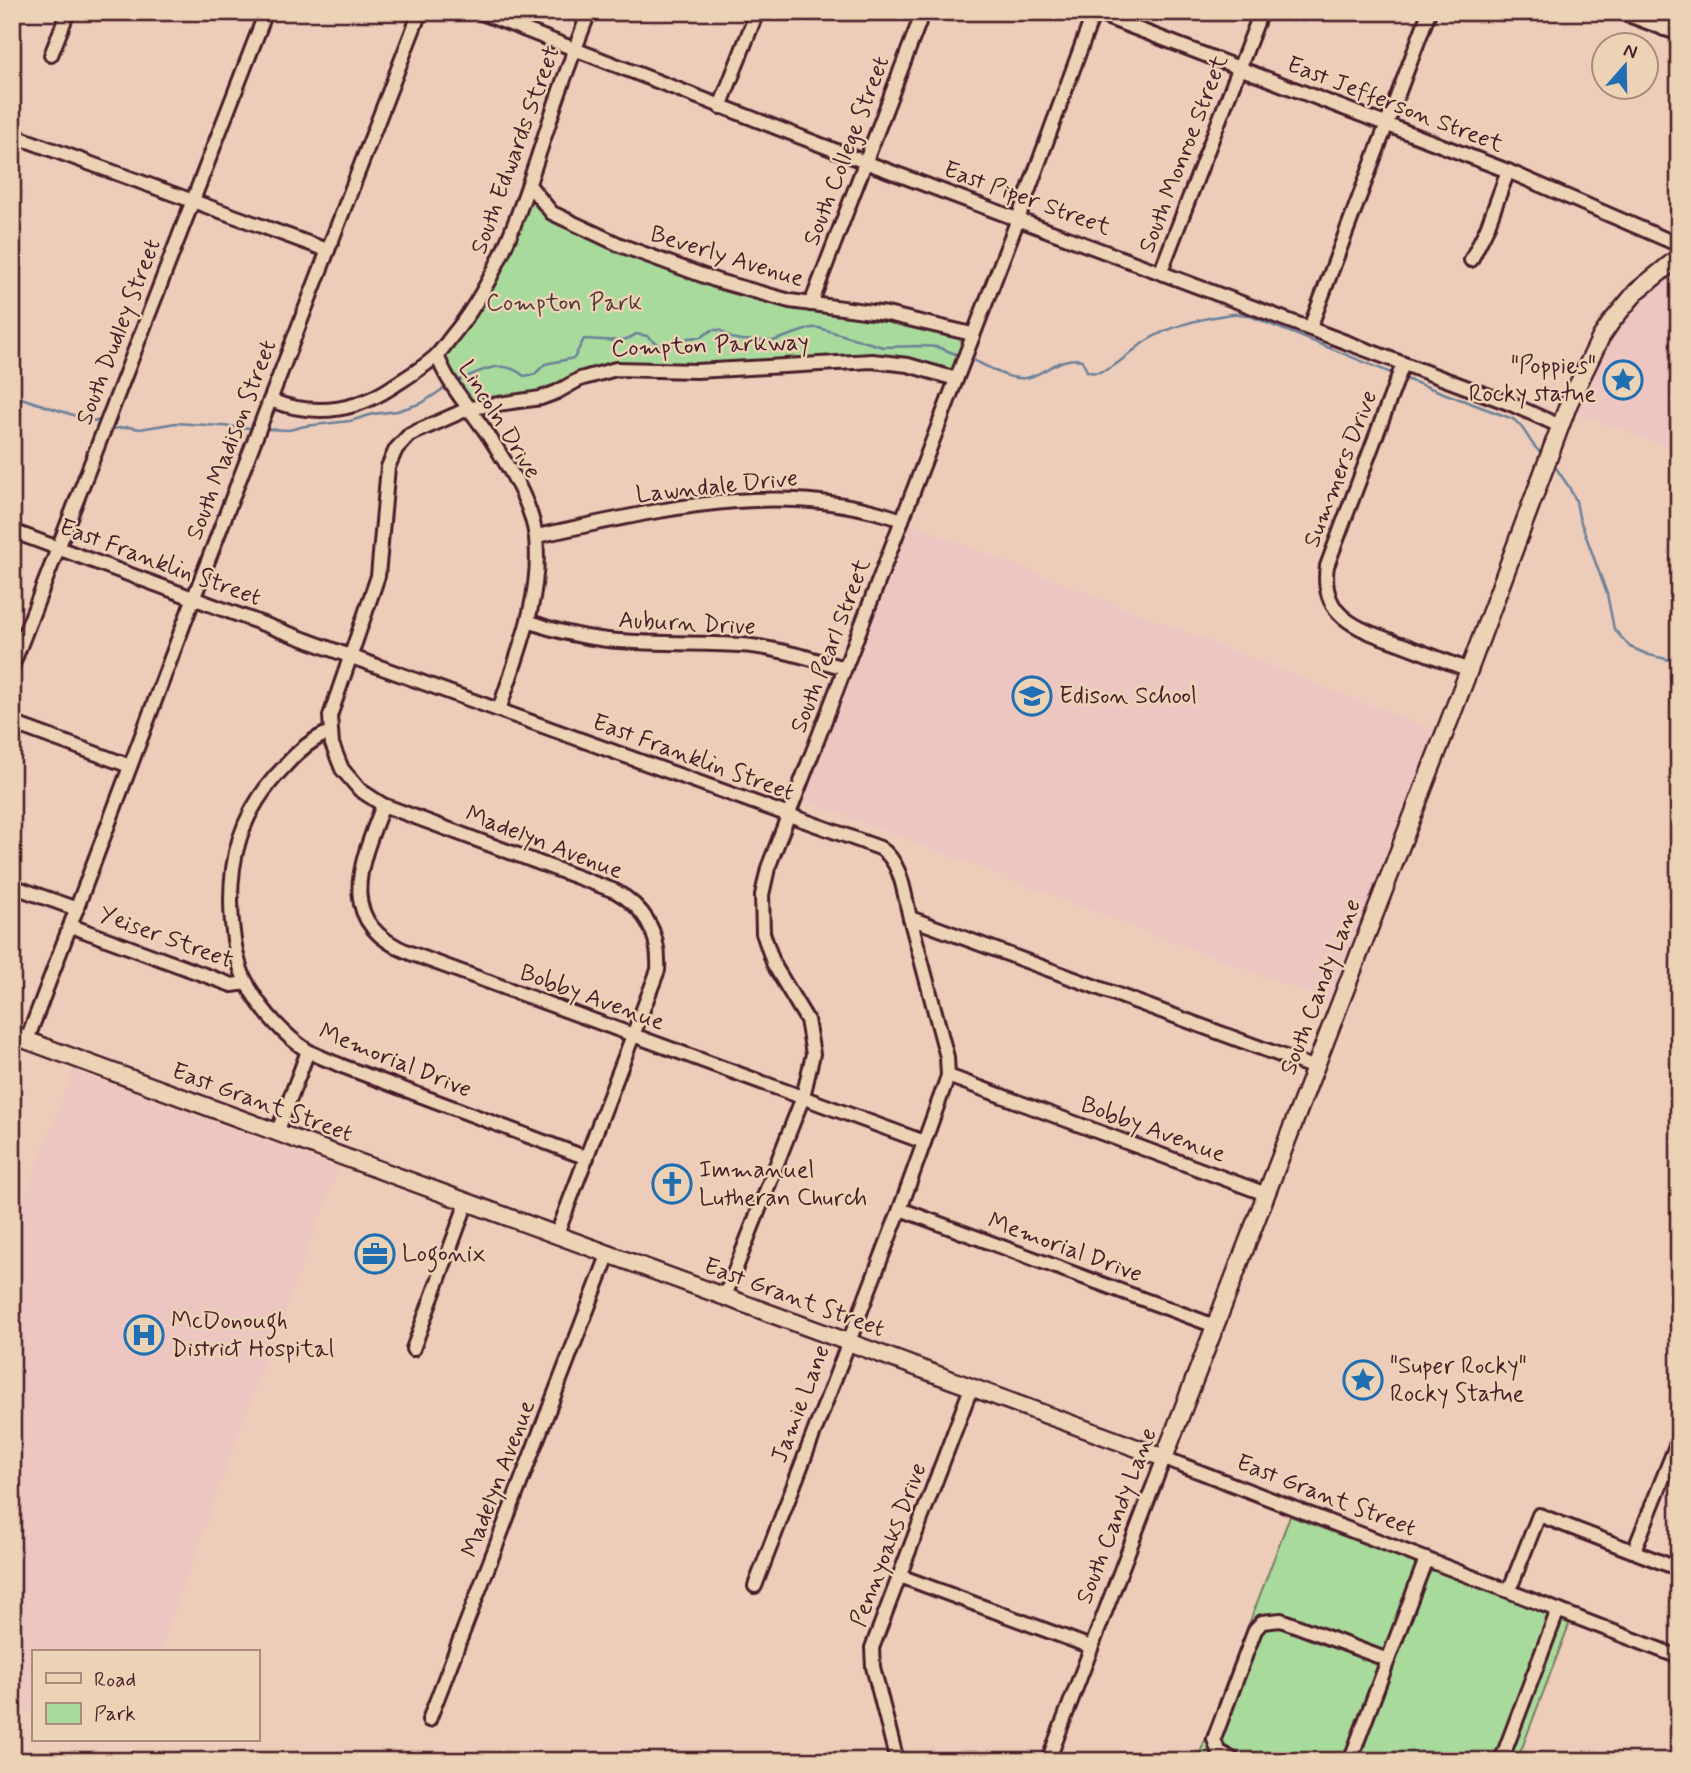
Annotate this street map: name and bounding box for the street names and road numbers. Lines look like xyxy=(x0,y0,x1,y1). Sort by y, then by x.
street label: South Edwards Street xyxy=(464,41,568,259)
street label: East Jefferson Street xyxy=(1282,49,1508,161)
street label: South Monroe Street xyxy=(1132,51,1236,257)
street label: South College Street xyxy=(797,52,897,250)
street label: East Piper Street xyxy=(939,154,1115,244)
street label: Beverly Avenue xyxy=(646,219,808,295)
street label: South Dudley Street xyxy=(69,235,169,429)
street label: Compton Parkway xyxy=(611,327,809,365)
street label: South Madison Street xyxy=(180,335,284,545)
street label: Lincoln Drive xyxy=(450,355,548,485)
street label: Summers Drive xyxy=(1297,386,1385,552)
street label: Lawndale Drive xyxy=(634,463,800,511)
street label: East Franklin Street xyxy=(55,512,265,614)
street label: South Pearl Street xyxy=(784,554,878,738)
street label: Auburn Drive xyxy=(617,605,757,643)
street label: East Franklin Street xyxy=(588,707,798,809)
street label: Madelyn Avenue xyxy=(461,799,627,887)
street label: South Candy Lane xyxy=(1273,895,1369,1079)
street label: Yeiser Street xyxy=(95,899,237,977)
street label: Bobby Avenue xyxy=(515,957,669,1039)
street label: Memorial Drive xyxy=(314,1016,476,1106)
street label: East Grant Street xyxy=(167,1056,357,1150)
street label: Bobby Avenue xyxy=(1076,1089,1230,1171)
street label: Memorial Drive xyxy=(984,1206,1146,1290)
street label: East Grant Street xyxy=(699,1251,889,1345)
street label: Jamie Lane xyxy=(764,1341,838,1467)
street label: Madelyn Avenue xyxy=(455,1396,543,1562)
street label: South Candy Lane xyxy=(1069,1424,1165,1608)
street label: East Grant Street xyxy=(1232,1447,1420,1545)
street label: Pennyoaks Drive xyxy=(843,1458,935,1632)

